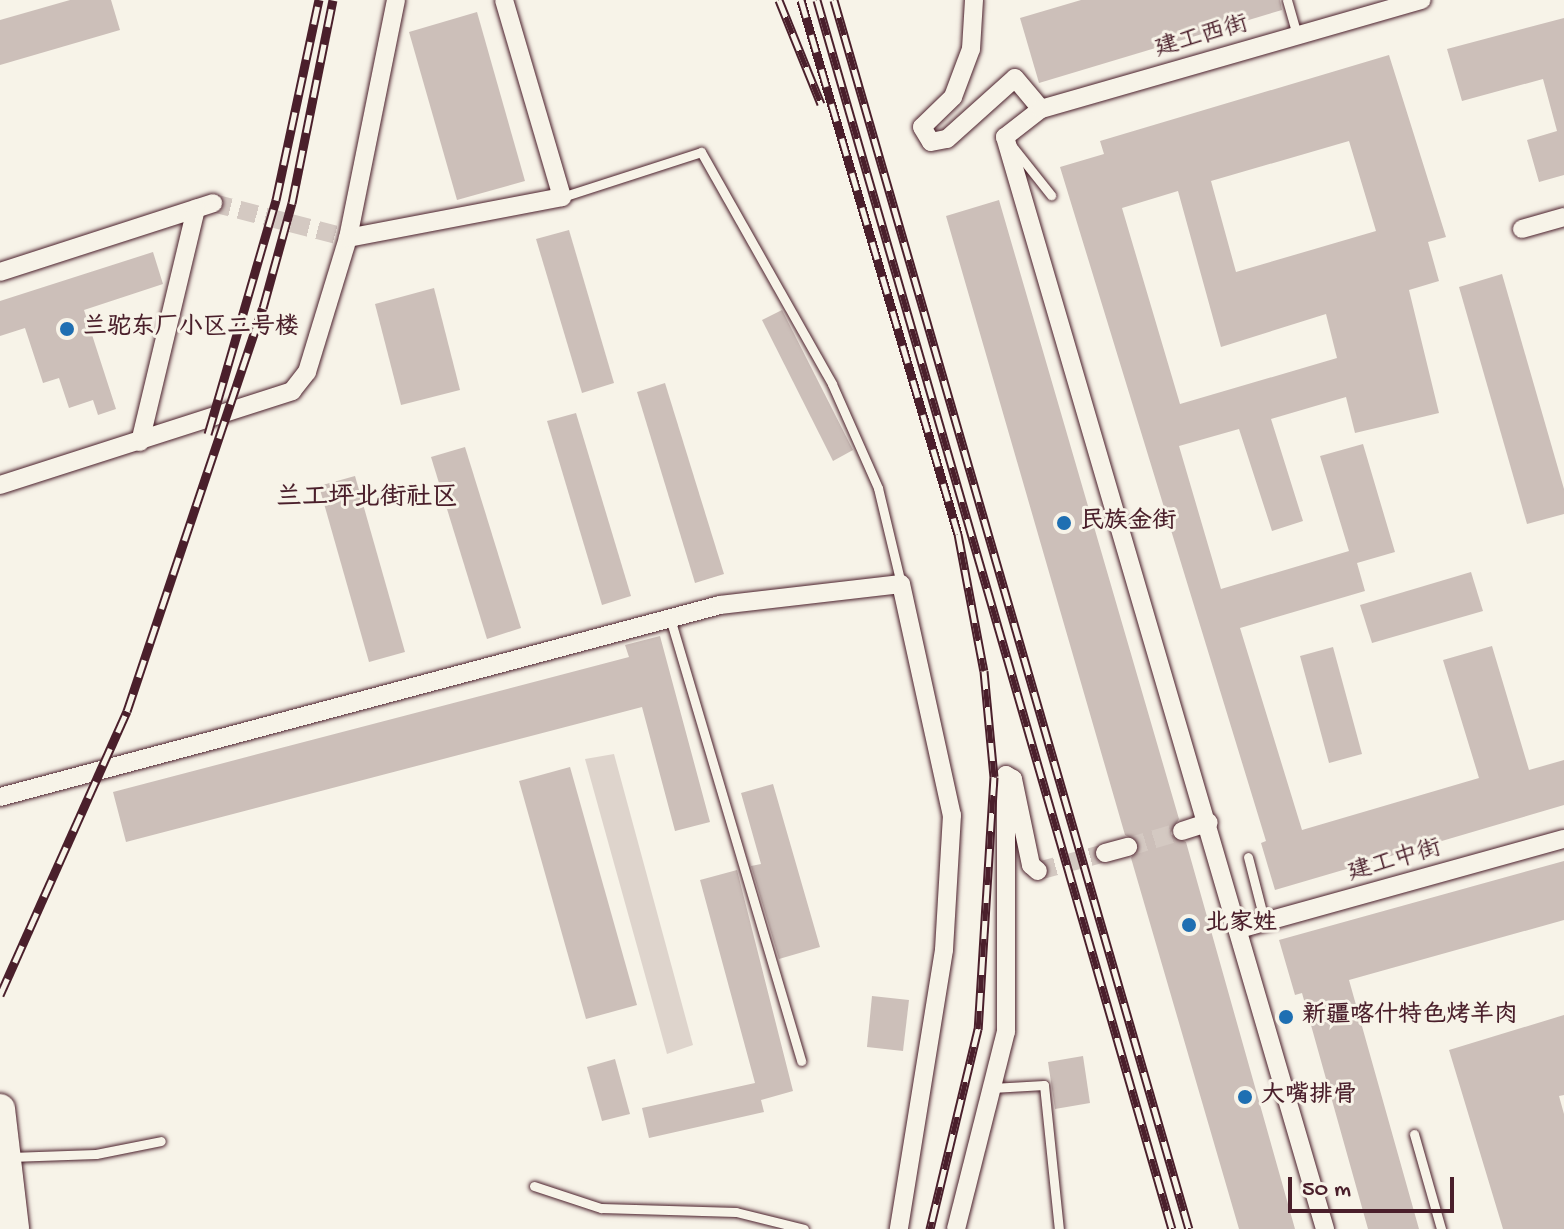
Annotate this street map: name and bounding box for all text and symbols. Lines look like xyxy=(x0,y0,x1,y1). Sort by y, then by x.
street label: 建工西街 xyxy=(1152,11,1252,65)
place label: 兰驼东厂小区二号楼 xyxy=(83,315,299,343)
marker: 兰驼东厂小区二号楼 xyxy=(58,320,76,338)
district label: 兰工坪北街社区 xyxy=(276,484,458,516)
place label: 民族金街 xyxy=(1080,509,1176,537)
marker: 民族金街 xyxy=(1055,514,1073,532)
street label: 建工中街 xyxy=(1345,835,1445,889)
place label: 北家姓 xyxy=(1205,911,1277,939)
marker: 北家姓 xyxy=(1180,916,1198,934)
place label: 新疆喀什特色烤羊肉 xyxy=(1302,1003,1518,1031)
marker: 新疆喀什特色烤羊肉 xyxy=(1277,1008,1295,1026)
place label: 大嘴排骨 xyxy=(1261,1083,1357,1111)
marker: 大嘴排骨 xyxy=(1236,1088,1254,1106)
scale bar xyxy=(1292,1161,1458,1211)
text: 50 m xyxy=(1302,1176,1351,1205)

